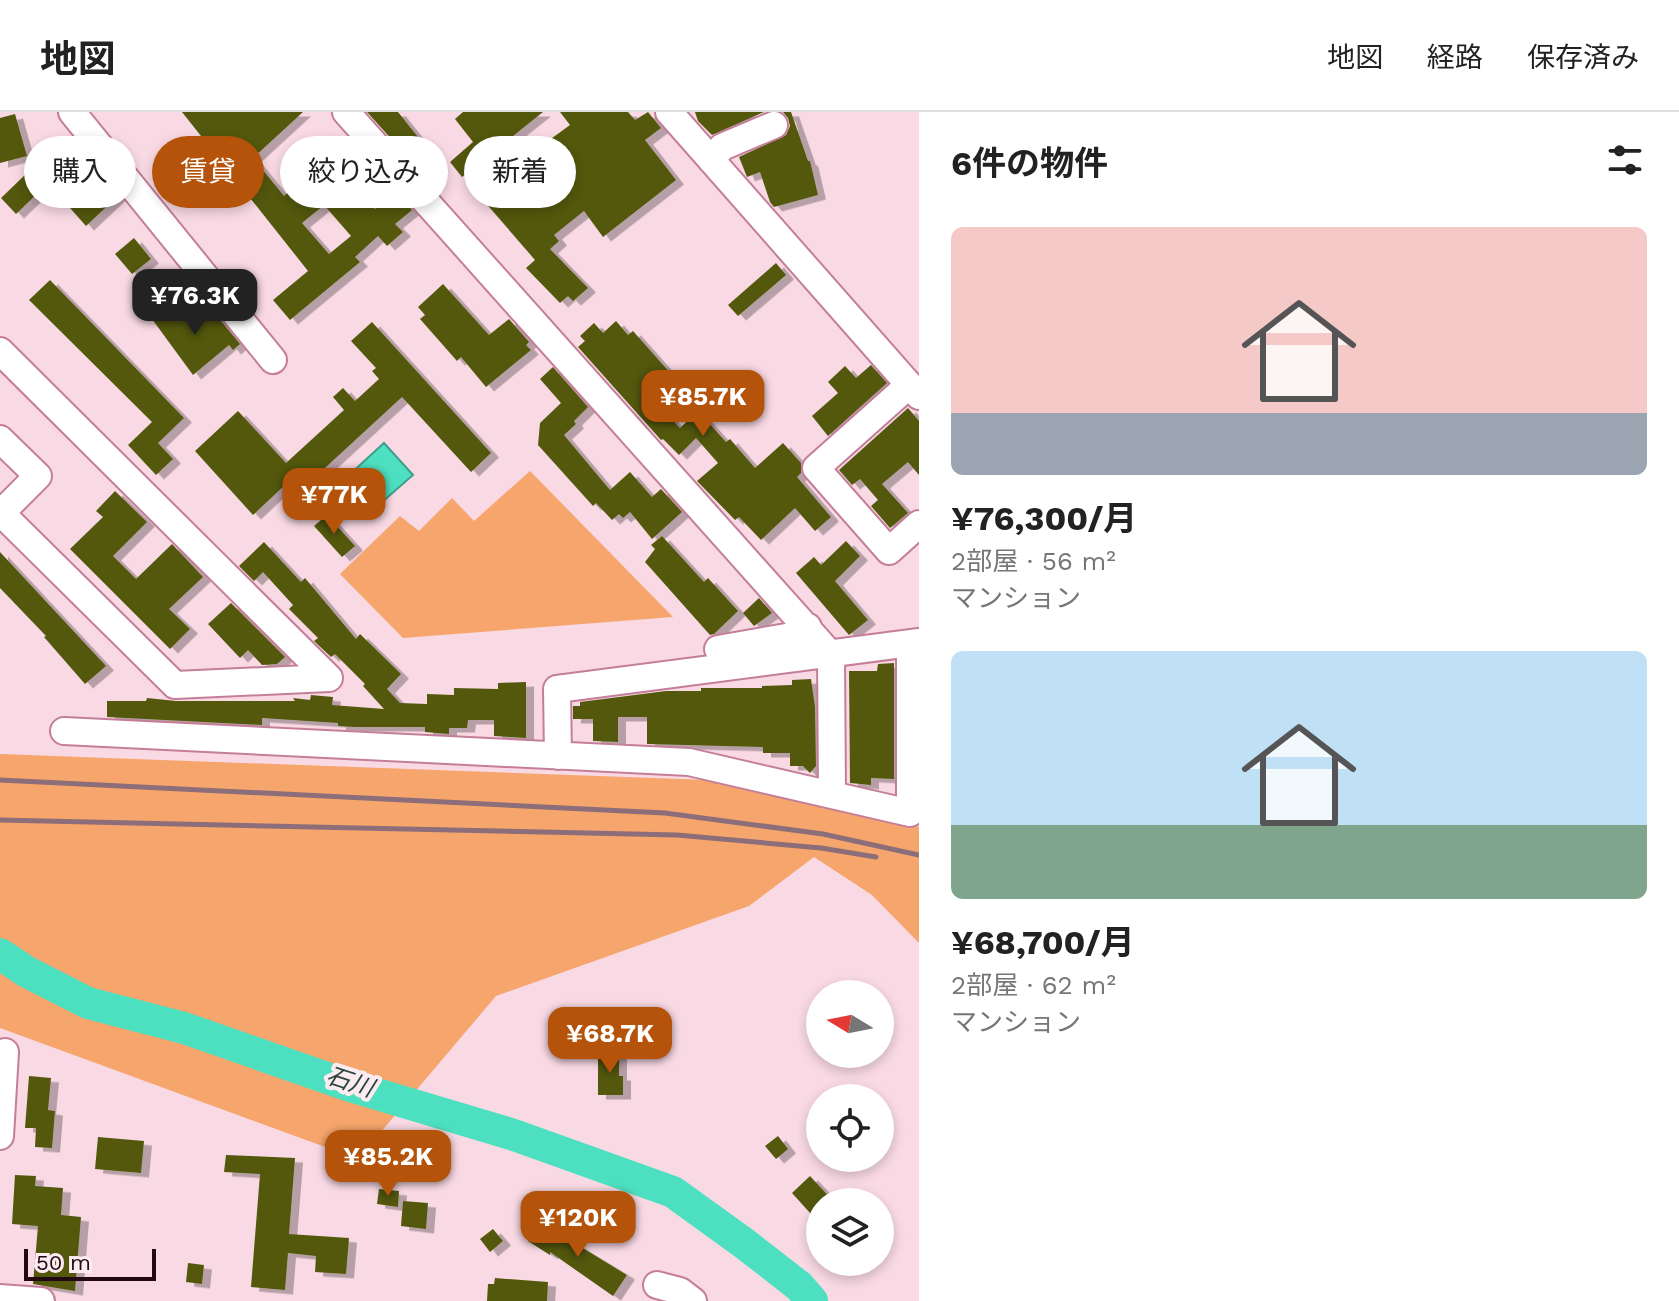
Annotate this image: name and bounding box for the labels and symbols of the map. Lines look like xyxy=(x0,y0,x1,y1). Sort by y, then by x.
pin: ¥76.3K xyxy=(130,269,260,337)
pin: ¥85.7K xyxy=(638,370,768,438)
pin: ¥77K xyxy=(287,468,381,536)
north arrow xyxy=(806,980,894,1068)
pin: ¥68.7K xyxy=(545,1007,675,1075)
water label: 石川 xyxy=(323,1061,380,1104)
pin: ¥85.2K xyxy=(323,1130,453,1198)
pin: ¥120K xyxy=(522,1191,634,1259)
scale bar xyxy=(24,1245,156,1281)

